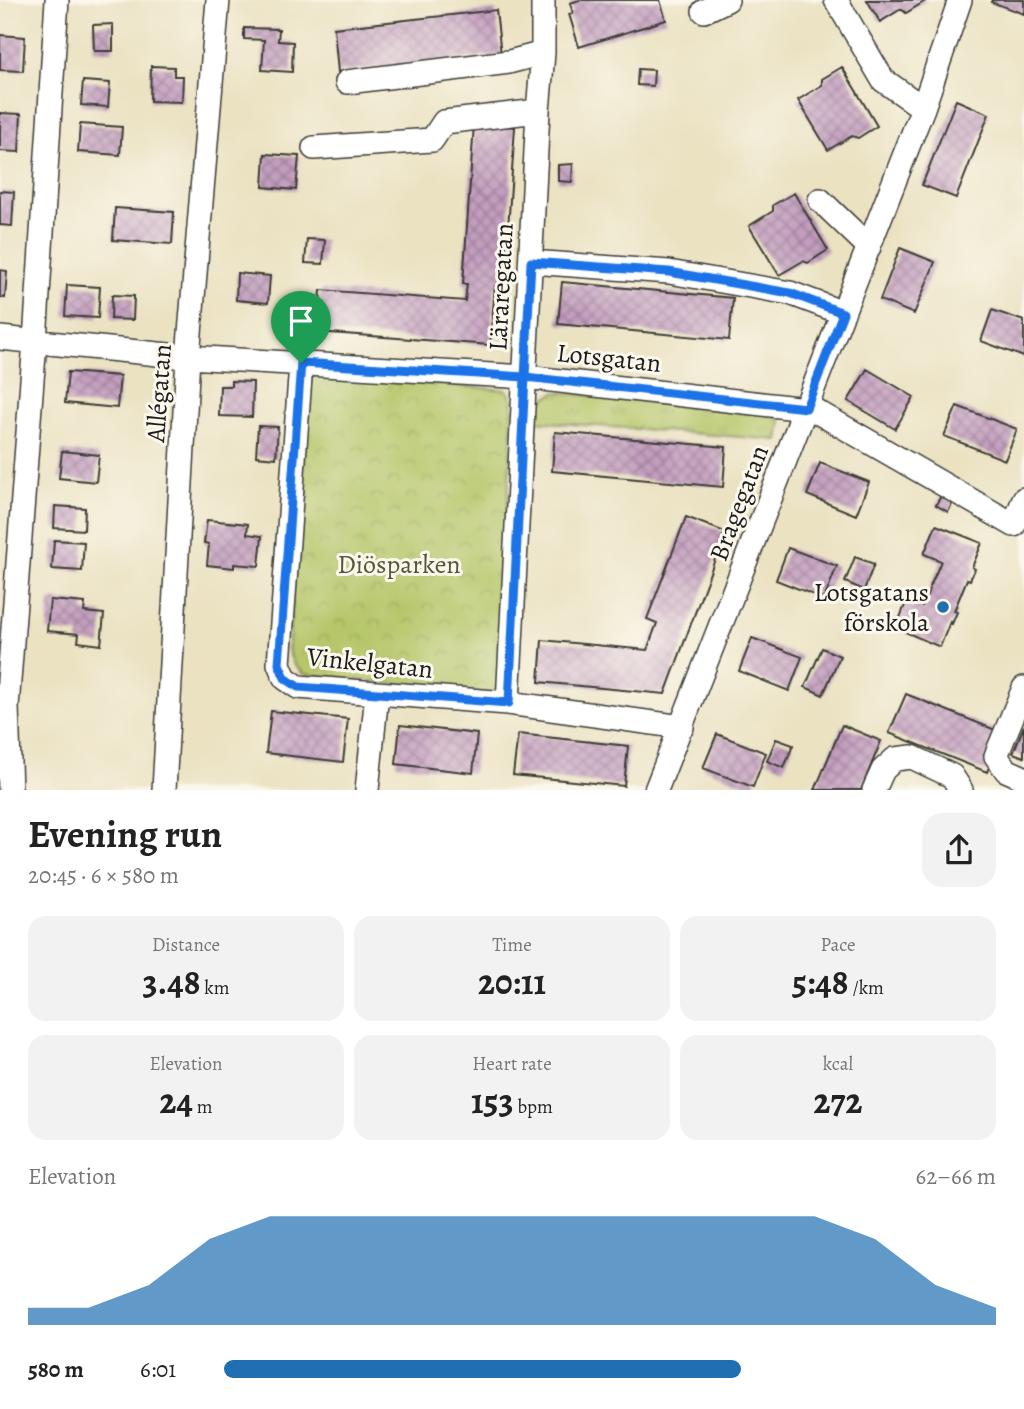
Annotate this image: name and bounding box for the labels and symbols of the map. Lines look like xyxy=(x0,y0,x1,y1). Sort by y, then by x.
street label: Läraregatan xyxy=(480,222,522,352)
pin xyxy=(271,291,331,363)
street label: Lotsgatan xyxy=(555,335,663,381)
street label: Allégatan xyxy=(138,343,180,444)
street label: Bragegatan xyxy=(701,440,777,566)
park label: Diösparken xyxy=(337,547,461,582)
place label: Lotsgatans förskola xyxy=(814,575,929,640)
marker: Lotsgatans förskola xyxy=(935,599,951,615)
street label: Vinkelgatan xyxy=(304,639,435,687)

